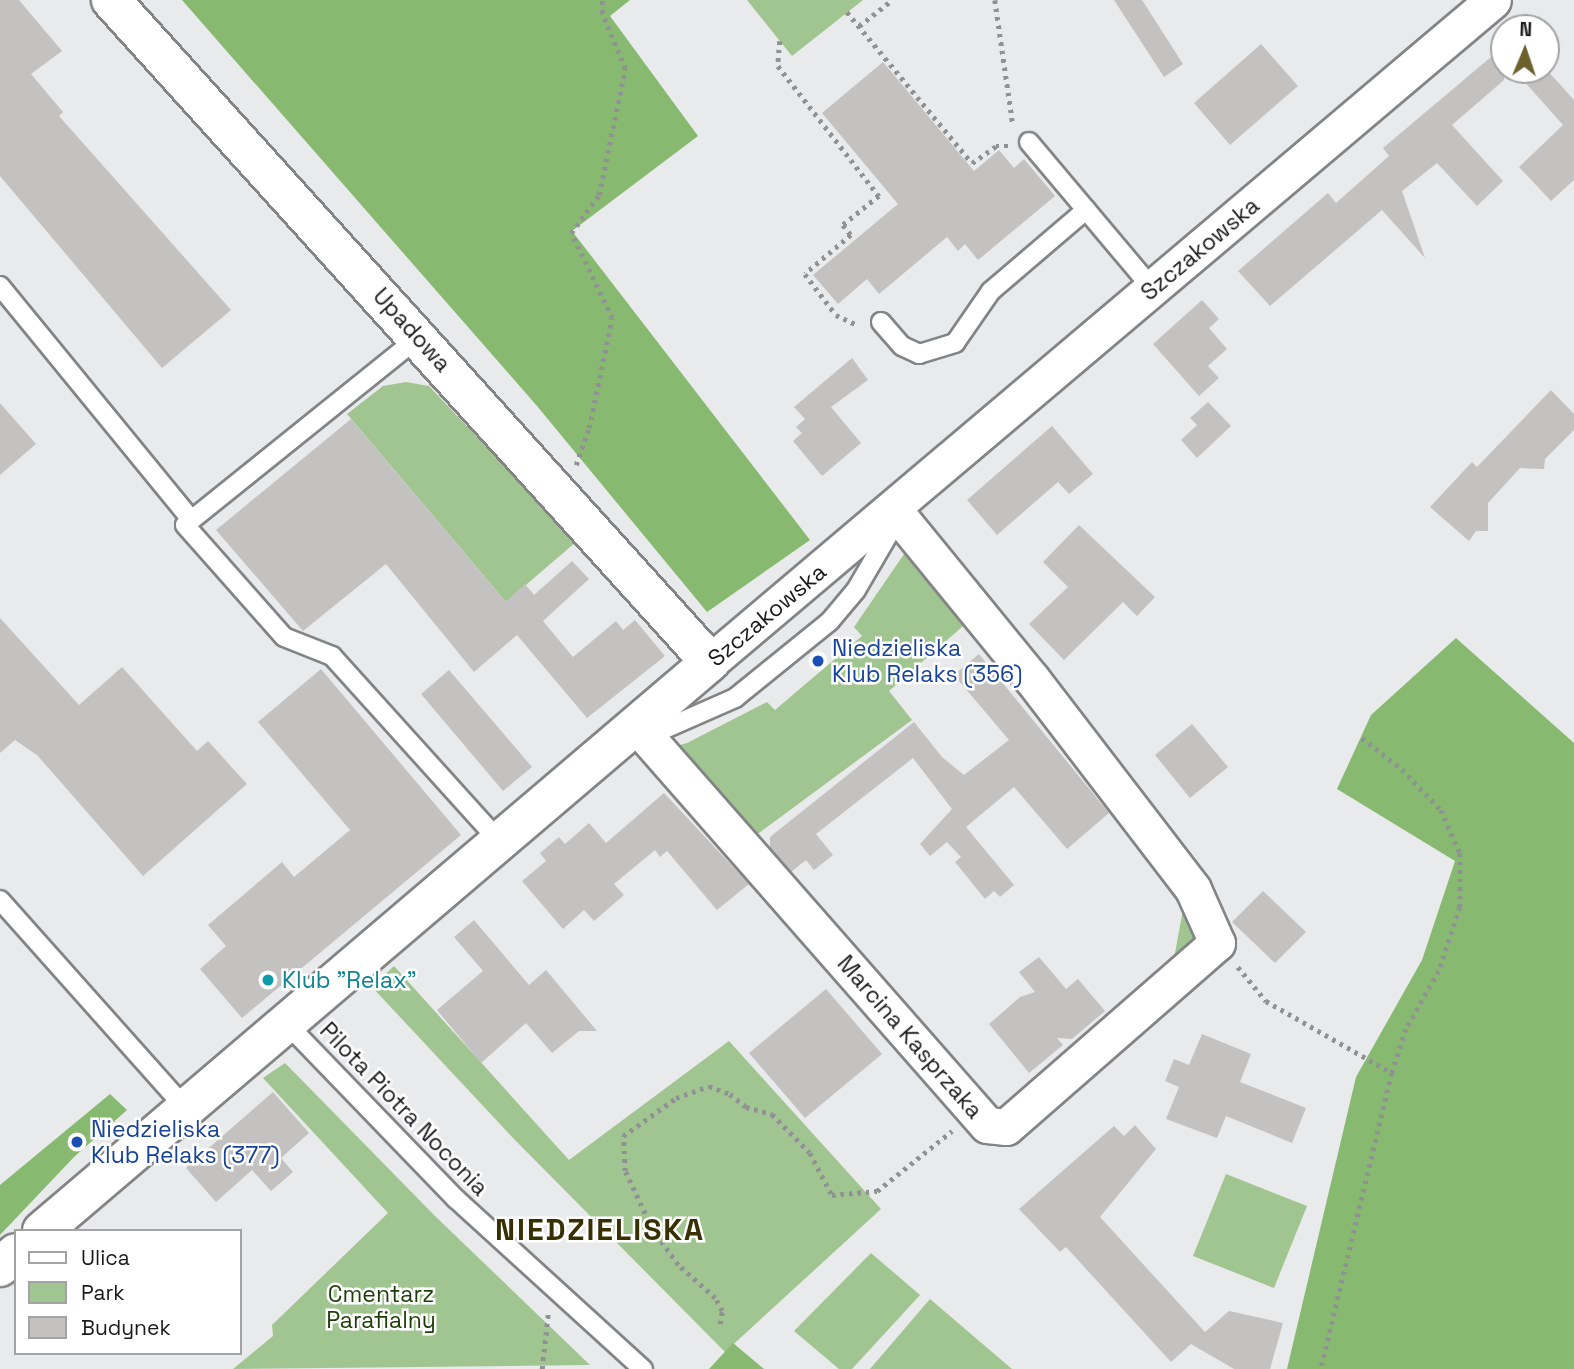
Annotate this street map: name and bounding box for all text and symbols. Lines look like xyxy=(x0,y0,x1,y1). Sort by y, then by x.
north arrow xyxy=(1490,14,1560,84)
text: N xyxy=(1519,17,1532,42)
street label: Szczakowska xyxy=(1135,192,1265,306)
street label: Upadowa xyxy=(367,282,457,378)
street label: Szczakowska xyxy=(702,558,832,672)
place label: Niedzieliska Klub Relaks (356) xyxy=(832,634,1022,688)
marker: Niedzieliska Klub Relaks (356) xyxy=(810,653,826,669)
street label: Marcina Kasprzaka xyxy=(832,950,988,1124)
place label: Klub "Relax" xyxy=(282,966,417,994)
marker: Klub "Relax" xyxy=(260,972,276,988)
street label: Pilota Piotra Noconia xyxy=(314,1017,494,1201)
place label: Niedzieliska Klub Relaks (377) xyxy=(91,1115,280,1169)
marker: Niedzieliska Klub Relaks (377) xyxy=(69,1134,85,1150)
district label: NIEDZIELISKA xyxy=(496,1212,704,1248)
legend xyxy=(14,1229,242,1355)
text: Ulica xyxy=(81,1244,130,1271)
text: Park xyxy=(81,1279,125,1306)
park label: Cmentarz Parafialny xyxy=(326,1280,436,1334)
text: Budynek xyxy=(81,1314,171,1341)

